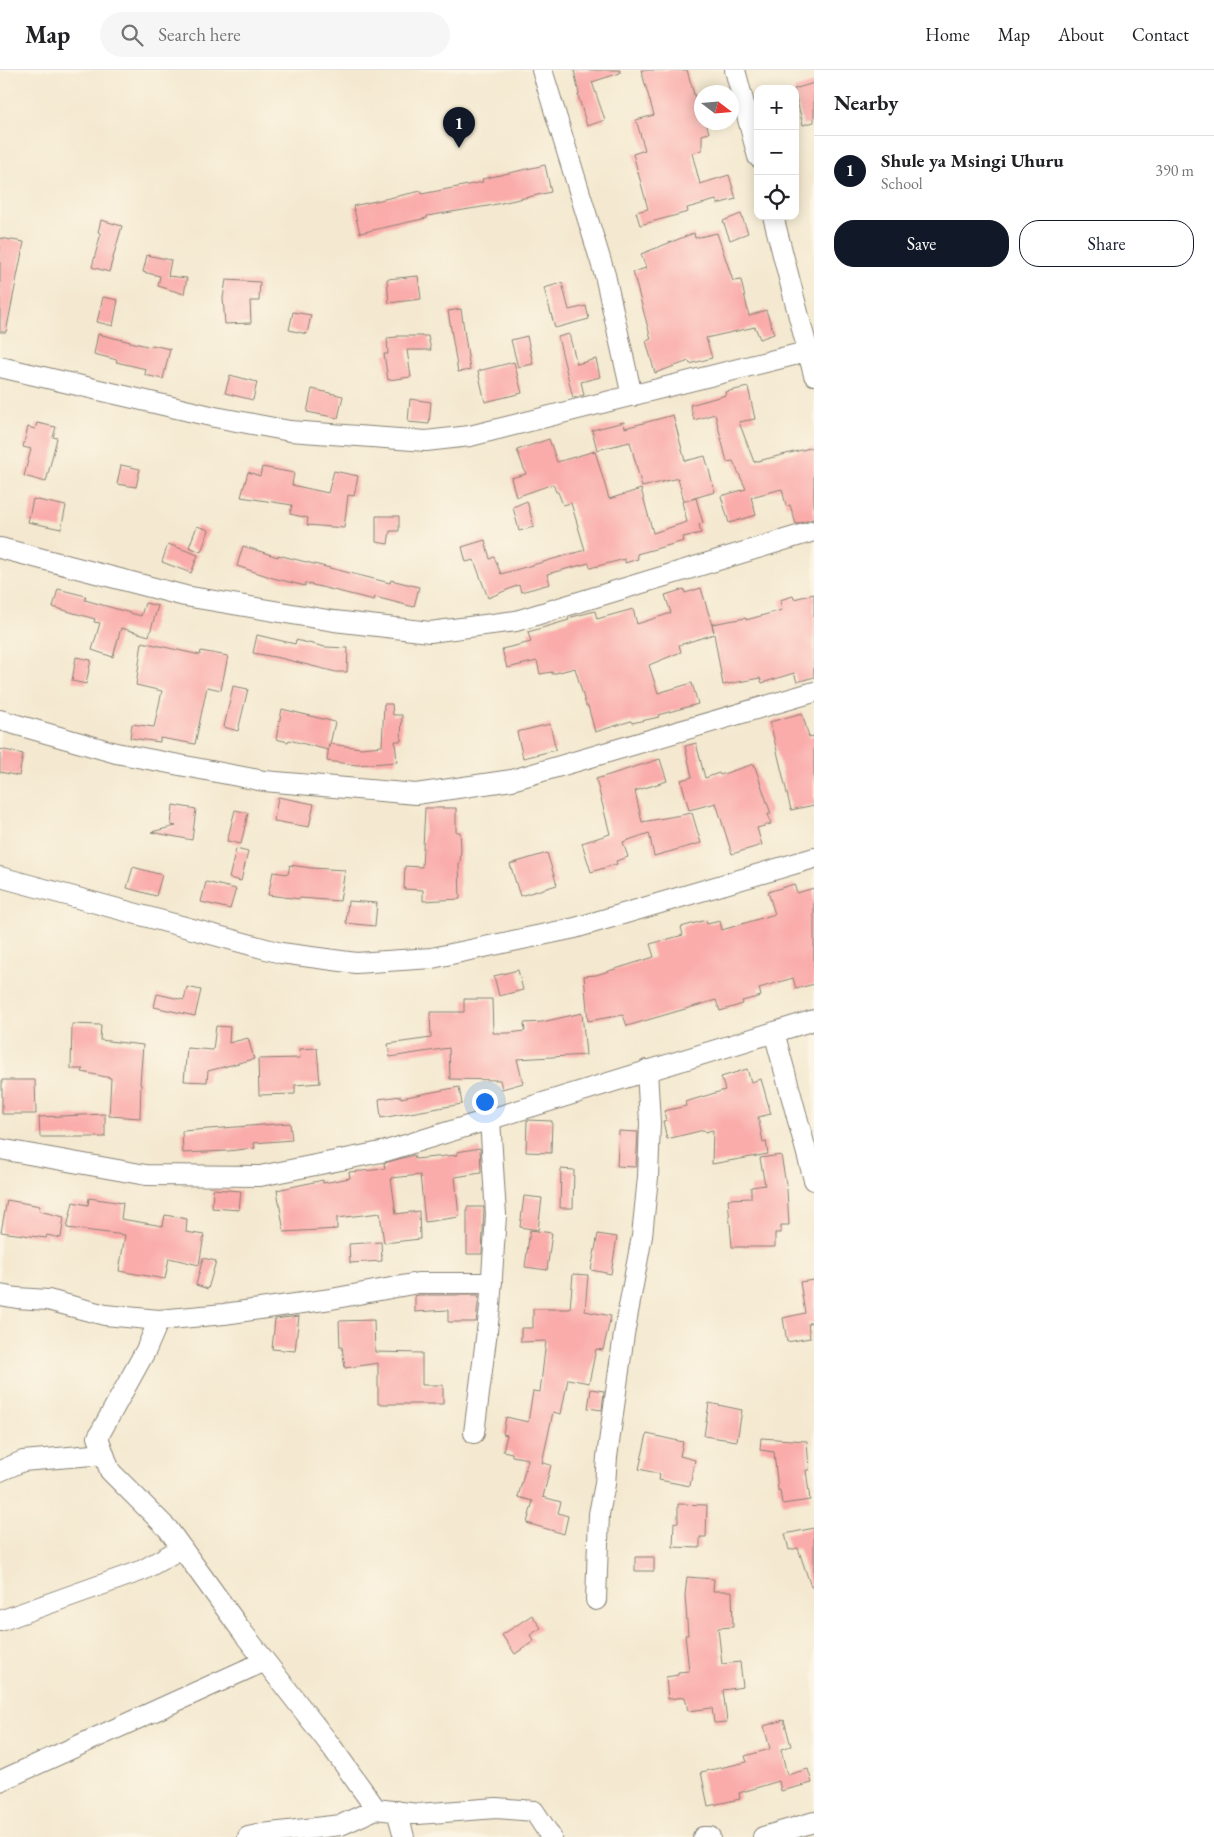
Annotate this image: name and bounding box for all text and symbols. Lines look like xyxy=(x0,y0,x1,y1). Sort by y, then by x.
search box xyxy=(100,12,450,57)
text: Map xyxy=(25,19,70,50)
icon: search xyxy=(118,21,146,49)
text: Search here xyxy=(158,22,241,47)
text: Home xyxy=(925,23,970,46)
text: Map xyxy=(998,23,1030,46)
text: About xyxy=(1058,23,1104,46)
text: Contact xyxy=(1132,23,1189,46)
north arrow xyxy=(694,85,739,130)
map controls xyxy=(754,85,799,220)
button: + xyxy=(754,85,799,130)
text: Nearby xyxy=(834,89,898,116)
pin: 1 xyxy=(443,107,475,148)
button: − xyxy=(754,130,799,175)
text: Shule ya Msingi Uhuru xyxy=(881,148,1064,173)
text: 1 xyxy=(846,160,854,181)
text: 390 m xyxy=(1155,160,1194,181)
text: School xyxy=(881,173,923,194)
button: locate xyxy=(754,175,799,220)
button: Save xyxy=(834,220,1009,267)
button: Share xyxy=(1019,220,1194,267)
your location xyxy=(472,1089,498,1115)

